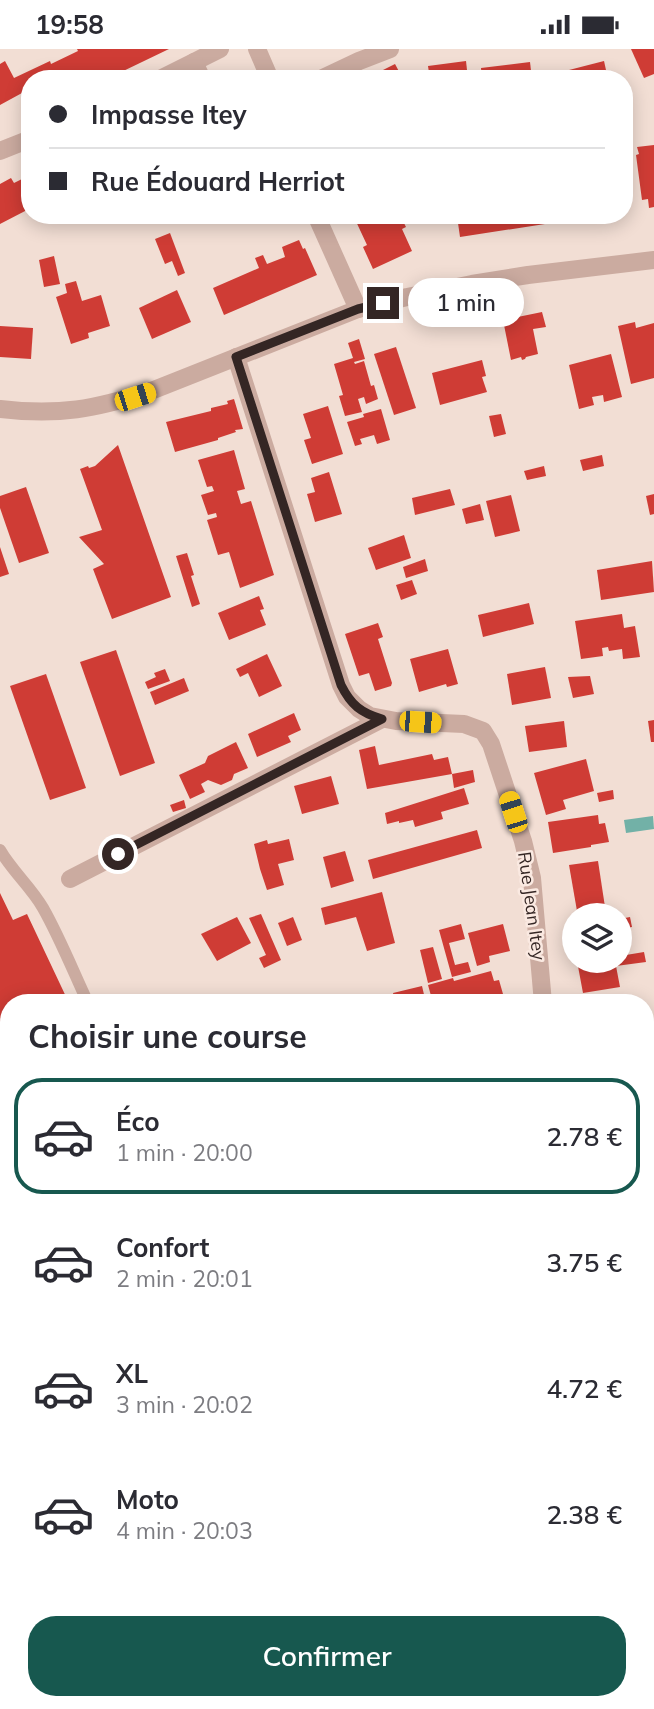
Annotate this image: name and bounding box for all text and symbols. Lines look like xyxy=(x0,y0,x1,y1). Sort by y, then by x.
text: 19:58 xyxy=(35,8,104,41)
text: Impasse Itey xyxy=(91,98,247,131)
text: Rue Édouard Herriot xyxy=(91,165,345,198)
callout: 1 min xyxy=(408,279,523,327)
route end xyxy=(367,287,399,319)
text: 1 min xyxy=(436,288,496,317)
car xyxy=(112,381,159,413)
car xyxy=(399,710,442,734)
car xyxy=(497,789,530,835)
route start xyxy=(102,838,134,870)
street label: Rue Jean Itey xyxy=(513,850,551,962)
map controls xyxy=(562,903,632,973)
button: layers xyxy=(562,903,632,973)
text: Choisir une course xyxy=(28,1016,307,1056)
icon: car xyxy=(32,1105,95,1168)
text: Éco xyxy=(116,1105,160,1138)
text: 2.78 € xyxy=(546,1120,622,1153)
text: 1 min · 20:00 xyxy=(116,1138,253,1167)
icon: car xyxy=(32,1231,95,1294)
text: Confort xyxy=(116,1231,209,1264)
text: 3.75 € xyxy=(546,1246,622,1279)
text: 2 min · 20:01 xyxy=(116,1264,253,1293)
icon: car xyxy=(32,1357,95,1420)
text: XL xyxy=(116,1357,148,1390)
text: 4.72 € xyxy=(546,1372,622,1405)
text: 3 min · 20:02 xyxy=(116,1390,253,1419)
icon: car xyxy=(32,1483,95,1546)
text: Moto xyxy=(116,1483,179,1516)
text: 2.38 € xyxy=(546,1498,622,1531)
text: 4 min · 20:03 xyxy=(116,1516,253,1545)
button: Confirmer xyxy=(28,1616,626,1696)

